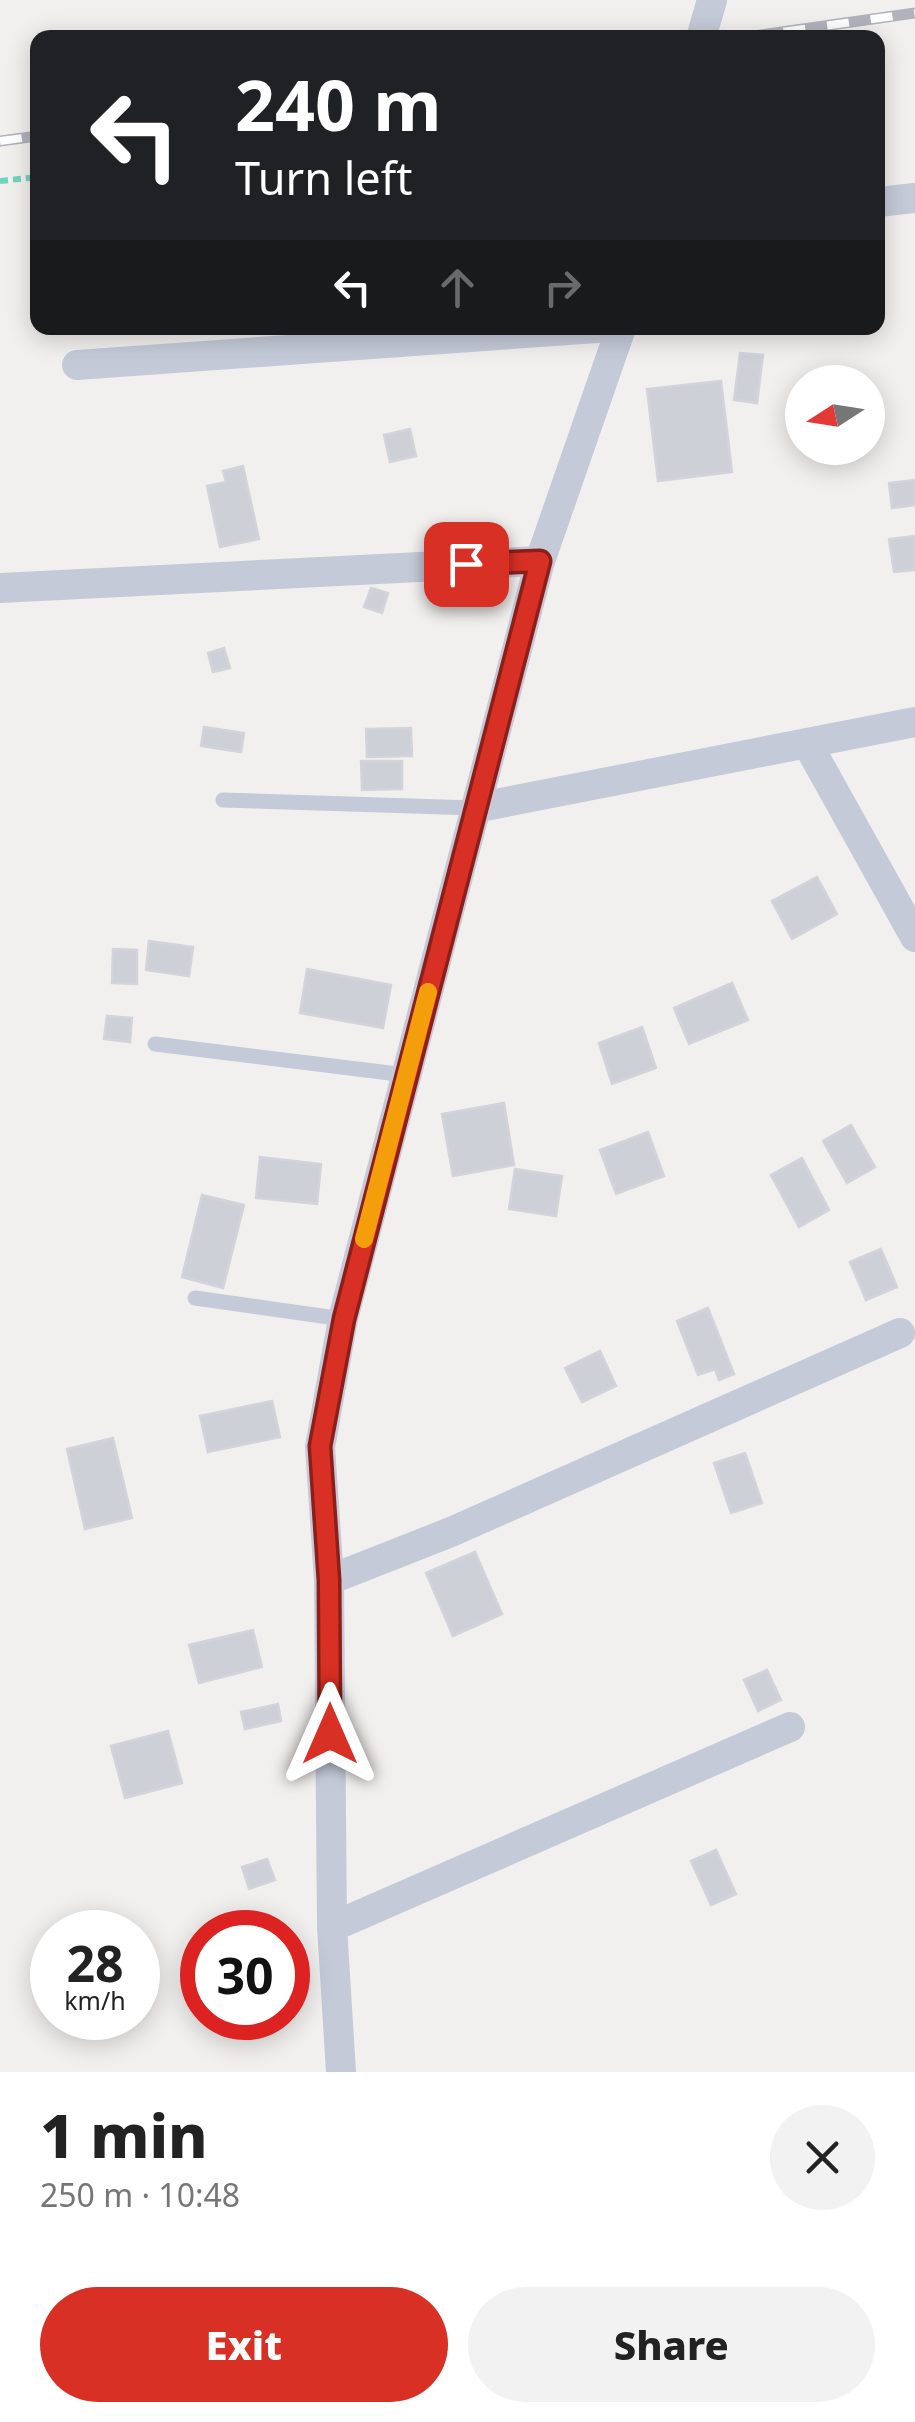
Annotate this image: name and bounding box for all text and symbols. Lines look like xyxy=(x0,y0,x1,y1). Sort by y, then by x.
text: 240 m xyxy=(235,56,442,152)
icon: left xyxy=(70,70,200,200)
text: Turn left xyxy=(235,147,412,208)
icon: left xyxy=(325,260,380,315)
icon: ahead xyxy=(430,260,485,315)
icon: right xyxy=(535,260,590,315)
north arrow xyxy=(785,365,885,465)
map controls xyxy=(785,365,885,465)
pin xyxy=(424,522,509,607)
icon: arrive xyxy=(439,537,494,592)
position arrow xyxy=(278,1682,382,1786)
speed limit sign: 30 xyxy=(180,1910,310,2040)
text: 28 xyxy=(66,1929,124,1997)
text: km/h xyxy=(64,1983,126,2017)
text: 1 min xyxy=(40,2094,208,2176)
button: close xyxy=(770,2105,875,2210)
text: 250 m · 10:48 xyxy=(40,2173,240,2216)
button: Exit xyxy=(40,2287,448,2402)
button: Share xyxy=(468,2287,875,2402)

